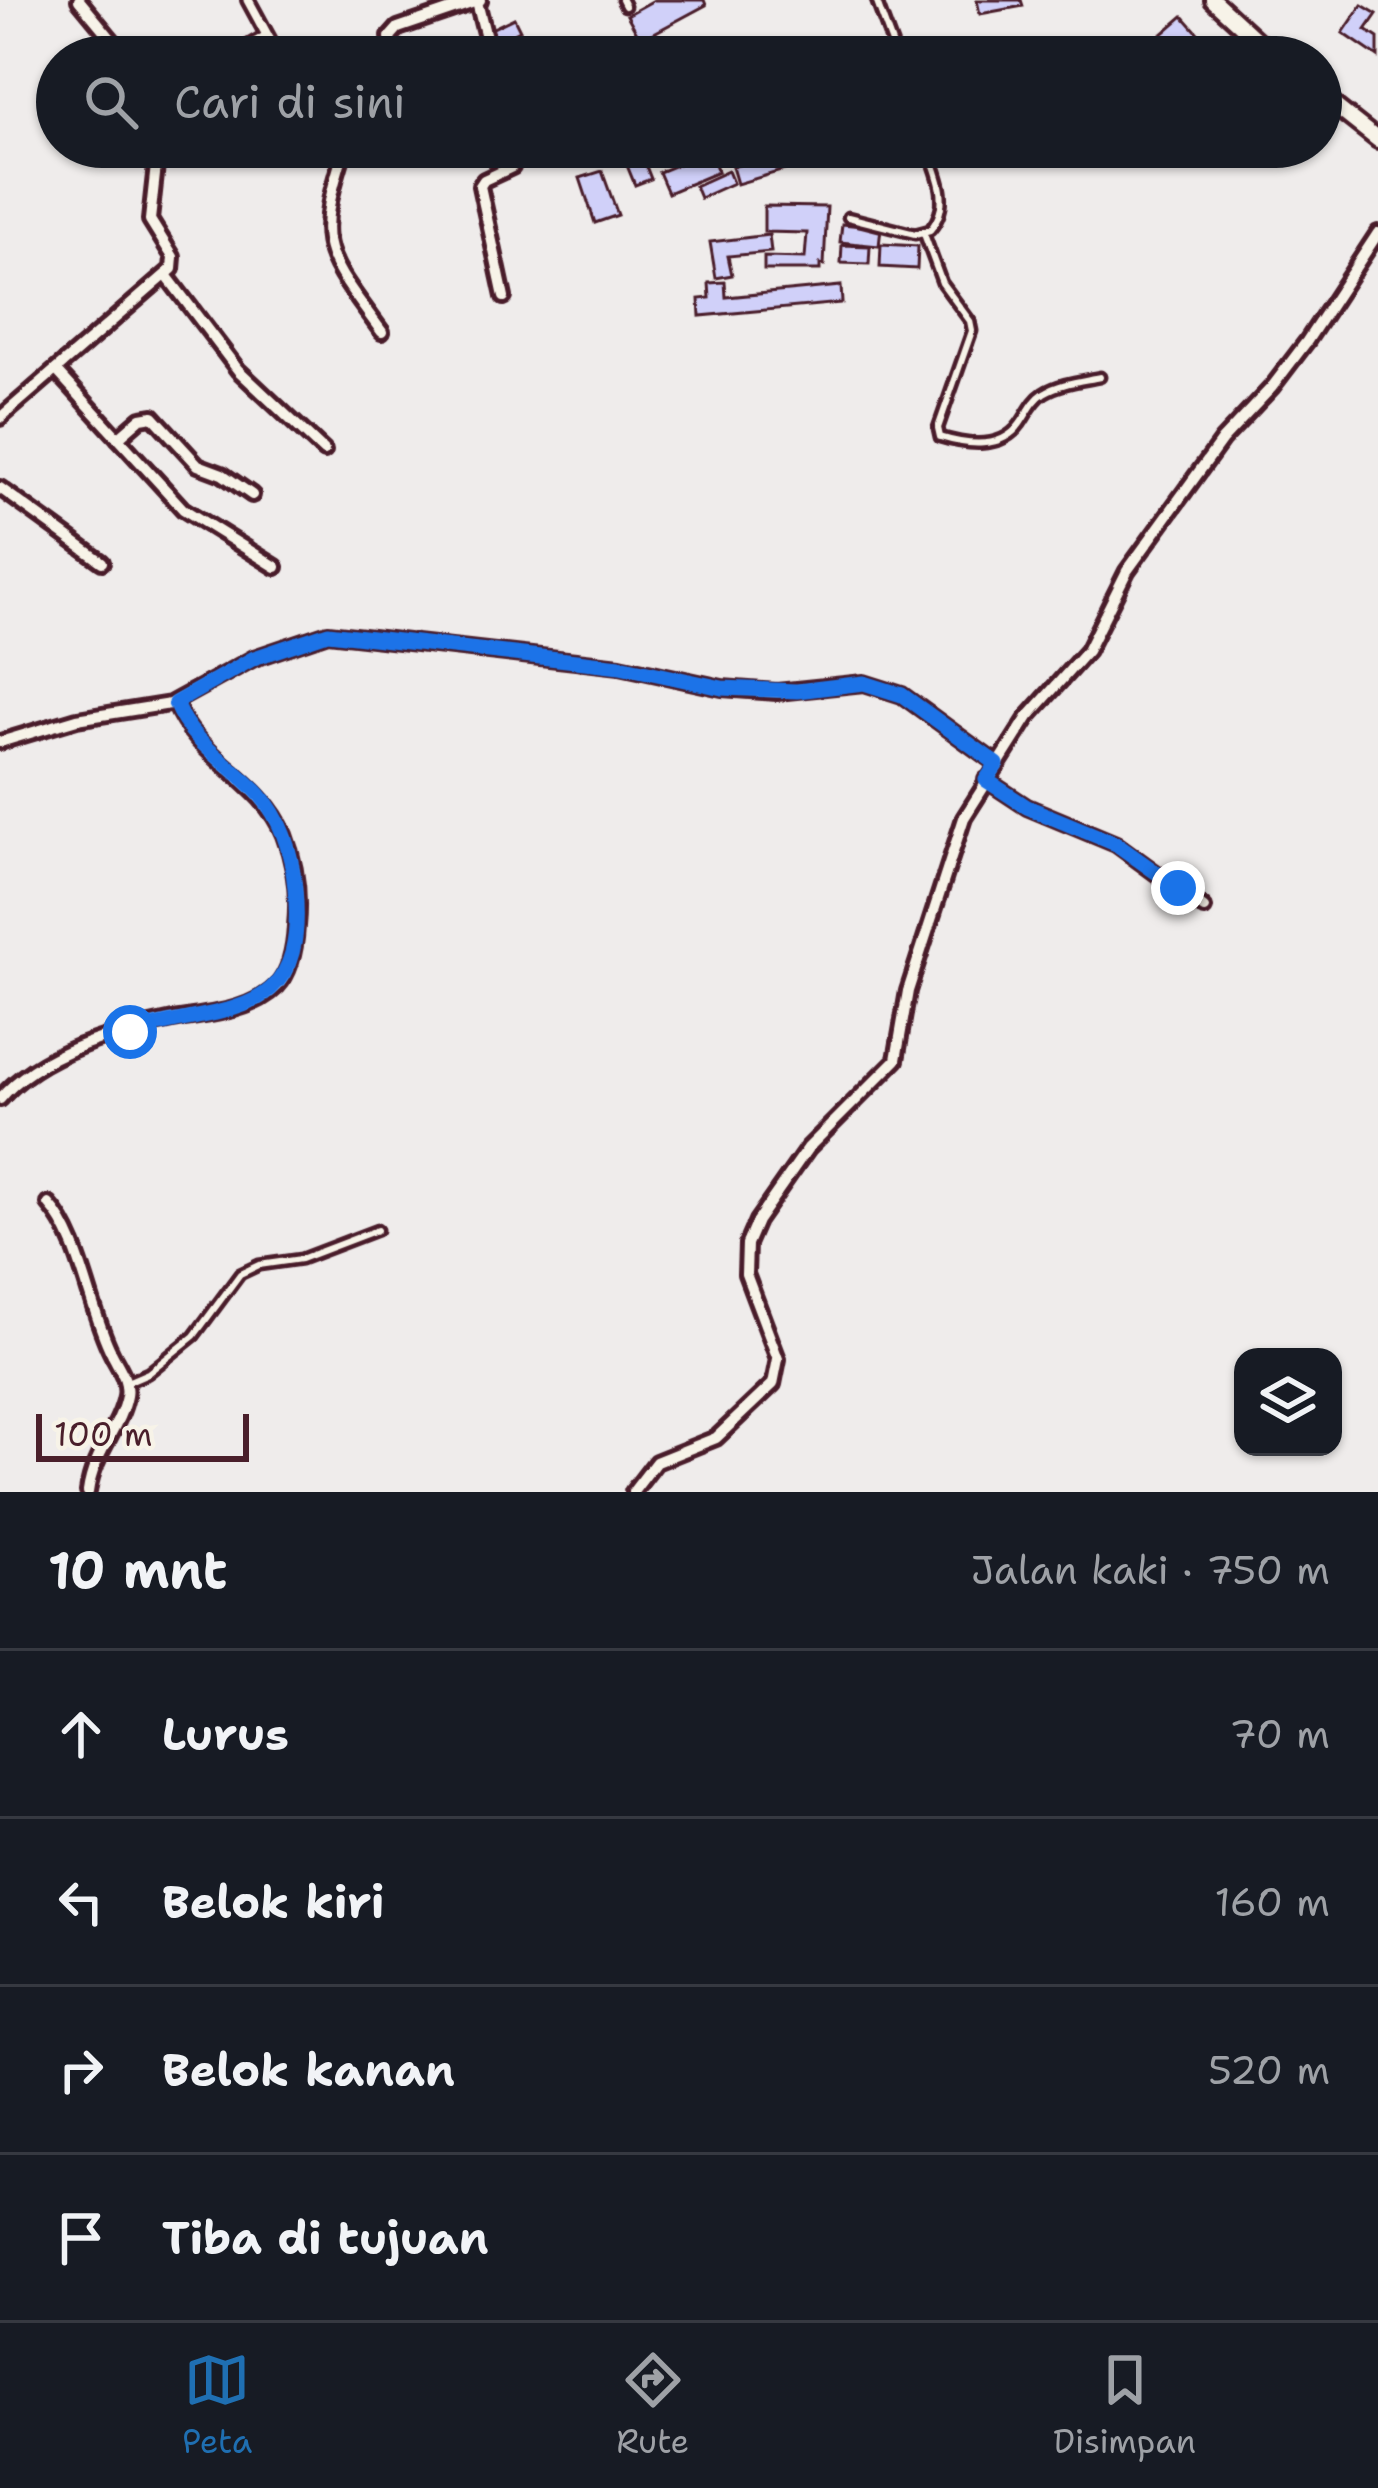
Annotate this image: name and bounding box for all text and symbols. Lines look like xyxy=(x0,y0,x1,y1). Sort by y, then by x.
search box xyxy=(36,36,1342,168)
icon: search xyxy=(78,69,144,135)
text: Cari di sini xyxy=(174,72,406,132)
route end xyxy=(1151,861,1205,915)
route start xyxy=(103,1005,157,1059)
map controls xyxy=(1234,1348,1342,1456)
button: layers xyxy=(1234,1348,1342,1456)
scale bar xyxy=(36,1408,249,1461)
text: 100 m xyxy=(54,1412,153,1457)
text: 10 mnt xyxy=(48,1536,227,1604)
text: Jalan kaki · 750 m xyxy=(971,1544,1330,1596)
icon: ahead xyxy=(48,1701,114,1767)
text: Lurus xyxy=(162,1704,289,1764)
text: 70 m xyxy=(1229,1708,1330,1760)
icon: left xyxy=(48,1869,114,1935)
text: Belok kiri xyxy=(162,1872,385,1932)
text: 160 m xyxy=(1215,1876,1330,1928)
icon: right xyxy=(48,2037,114,2103)
text: Belok kanan xyxy=(162,2040,455,2100)
text: 520 m xyxy=(1208,2044,1330,2096)
icon: arrive xyxy=(48,2205,114,2271)
text: Tiba di tujuan xyxy=(162,2208,489,2268)
tab: Peta xyxy=(182,2347,252,2464)
tab: Rute xyxy=(616,2347,689,2464)
tab: Disimpan xyxy=(1053,2347,1196,2464)

